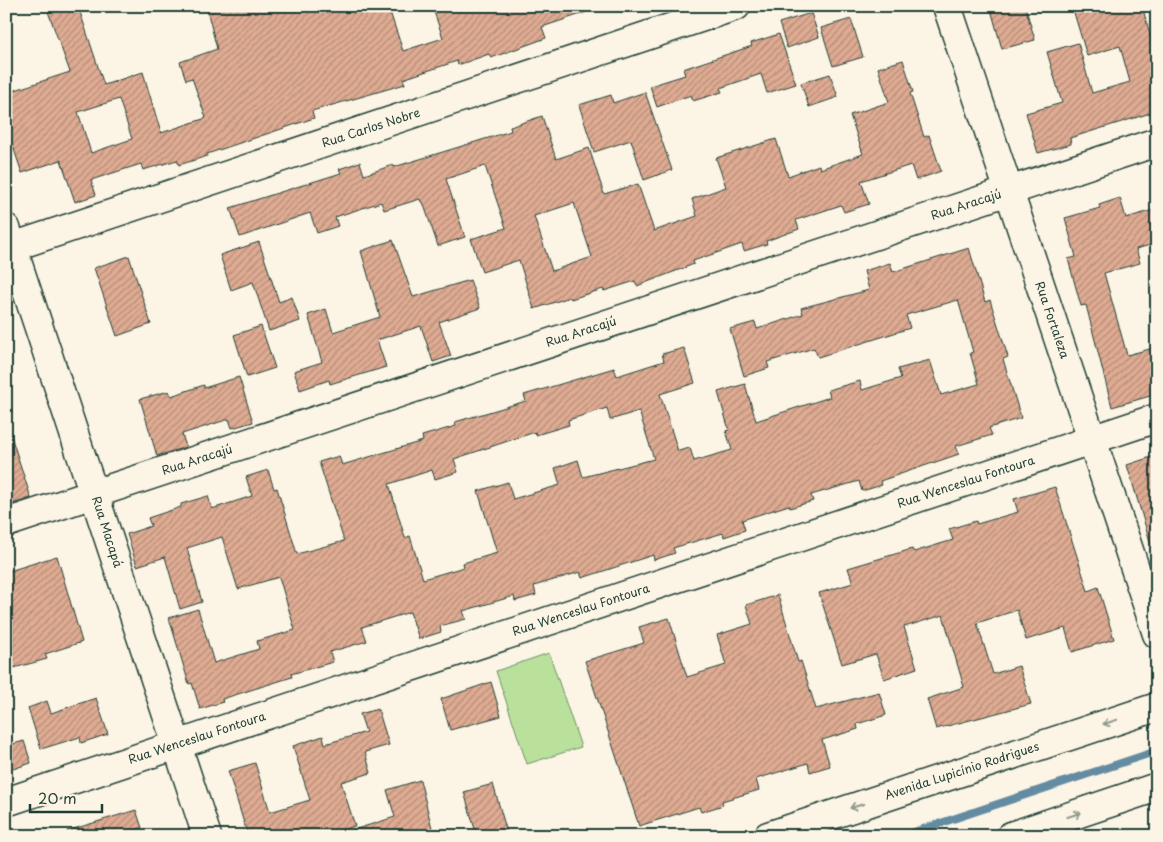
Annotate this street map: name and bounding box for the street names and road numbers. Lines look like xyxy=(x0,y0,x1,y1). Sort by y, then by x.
street label: Rua Carlos Nobre xyxy=(319,103,423,151)
street label: Rua Aracajú xyxy=(928,184,1003,224)
street label: Rua Fortaleza xyxy=(1031,279,1075,361)
street label: Rua Aracajú xyxy=(543,311,618,351)
street label: Rua Aracajú xyxy=(159,439,234,479)
street label: Rua Wenceslau Fontoura xyxy=(895,450,1037,512)
street label: Rua Macapá xyxy=(88,494,128,570)
street label: Rua Wenceslau Fontoura xyxy=(510,578,652,640)
street label: Rua Wenceslau Fontoura xyxy=(126,706,268,768)
street label: Avenida Lupicínio Rodrigues xyxy=(882,736,1042,804)

